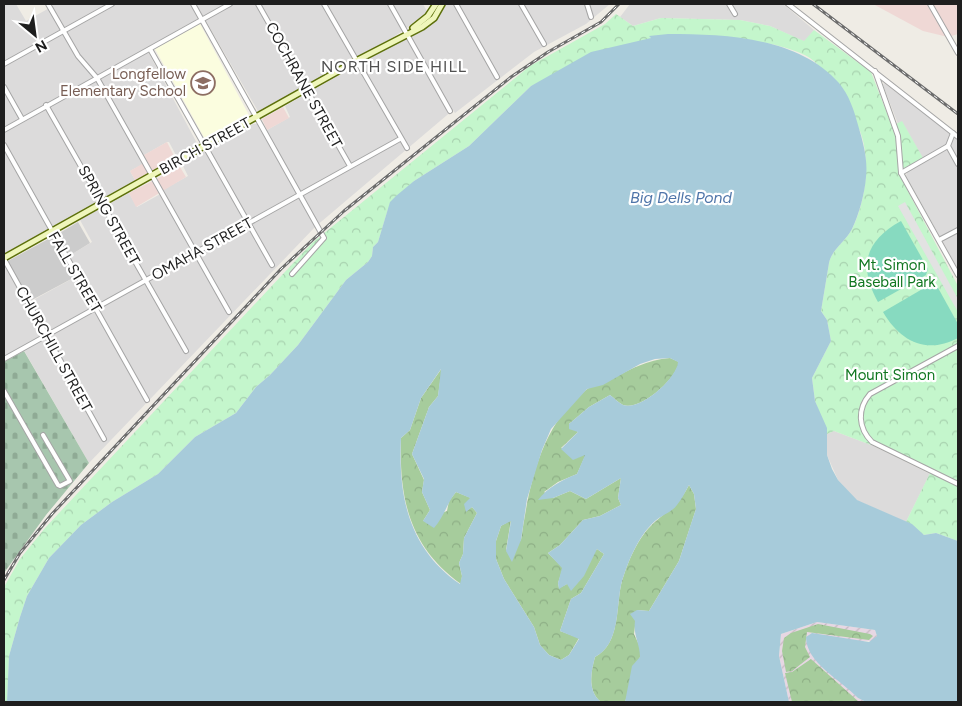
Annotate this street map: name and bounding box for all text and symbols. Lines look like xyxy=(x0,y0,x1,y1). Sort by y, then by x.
north arrow xyxy=(10,10,60,60)
street label: COCHRANE STREET xyxy=(262,19,346,152)
text: N xyxy=(32,36,50,56)
district label: NORTH SIDE HILL xyxy=(321,57,467,76)
place label: Longfellow Elementary School xyxy=(60,65,186,100)
school or university icon: Longfellow Elementary School xyxy=(190,70,216,96)
street label: BIRCH STREET xyxy=(156,113,254,178)
street label: SPRING STREET xyxy=(74,162,144,269)
water label: Big Dells Pond xyxy=(630,188,733,207)
street label: OMAHA STREET xyxy=(148,214,256,284)
street label: FALL STREET xyxy=(45,228,106,316)
park label: Mt. Simon Baseball Park xyxy=(848,256,936,291)
street label: CHURCHILL STREET xyxy=(12,283,96,415)
park label: Mount Simon xyxy=(845,366,935,384)

